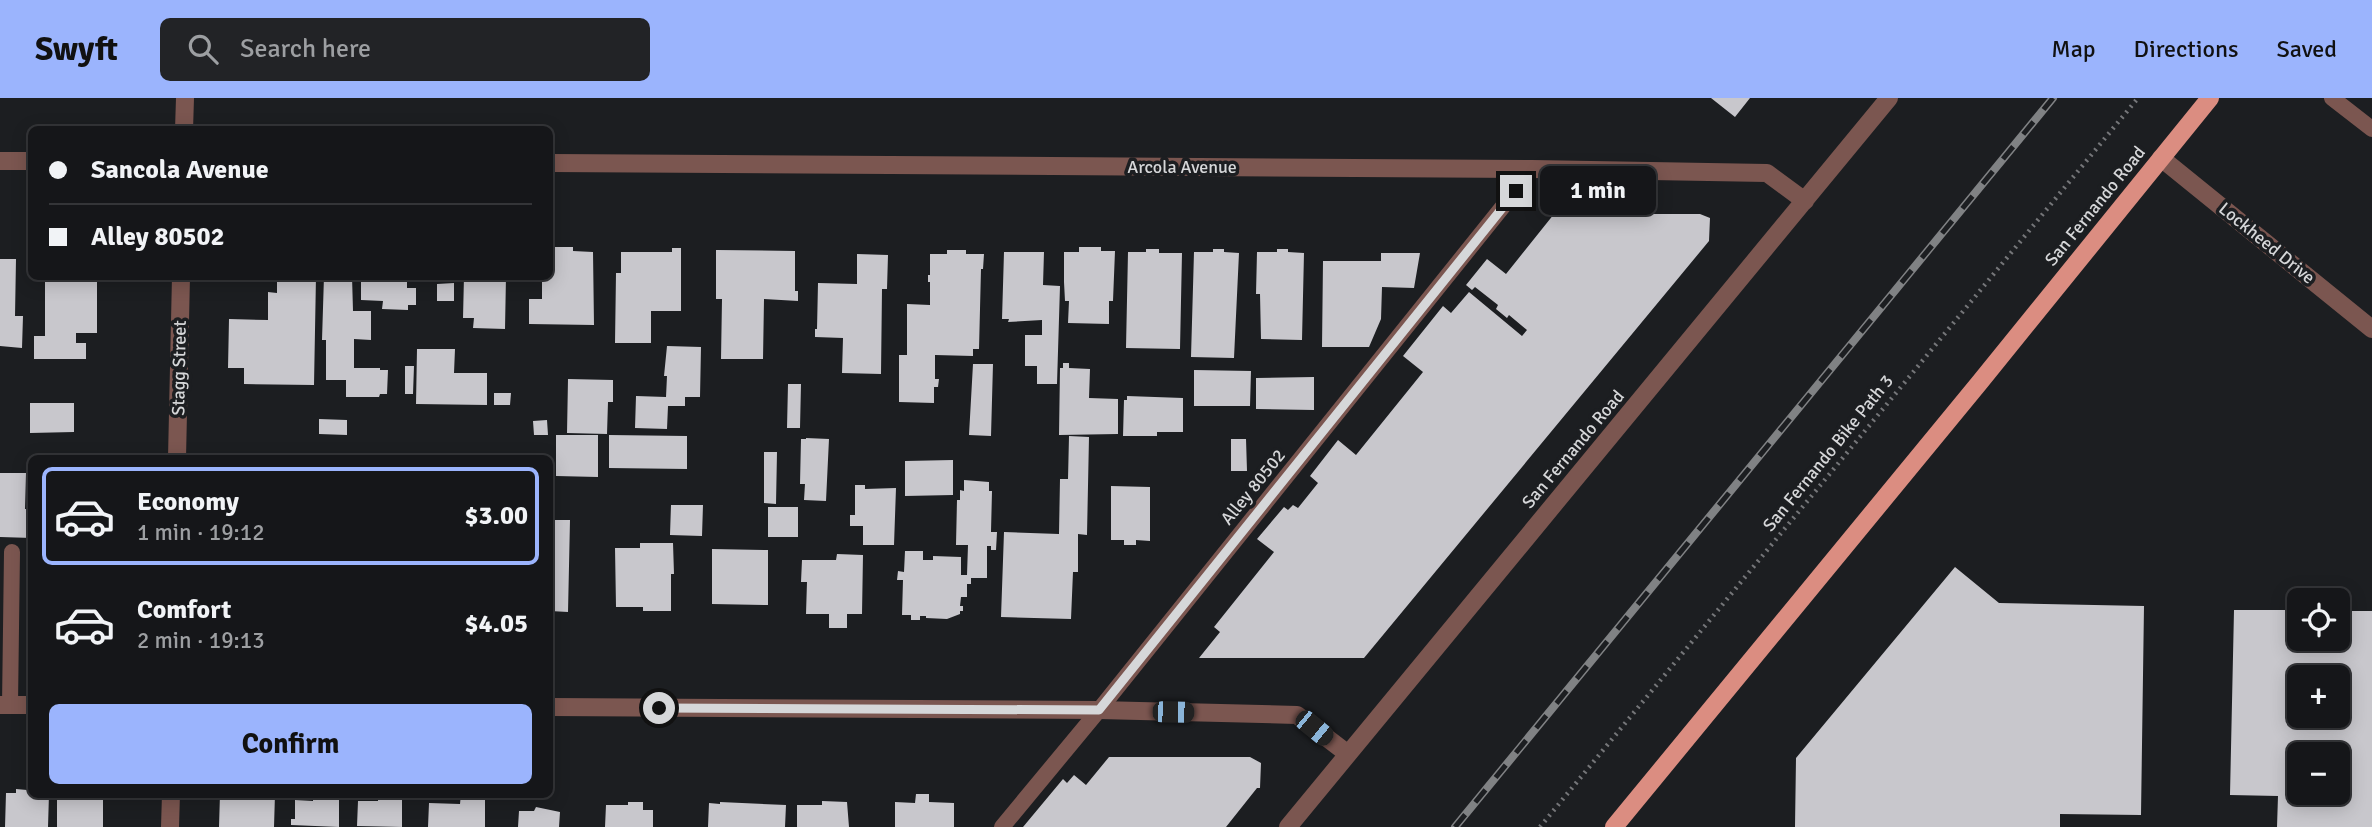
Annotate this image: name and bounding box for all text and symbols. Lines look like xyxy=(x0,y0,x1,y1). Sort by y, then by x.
search box xyxy=(160,18,650,81)
text: Swyft xyxy=(35,29,118,70)
icon: search xyxy=(184,30,222,68)
text: Search here xyxy=(240,33,371,65)
text: Map xyxy=(2051,34,2096,64)
text: Directions xyxy=(2134,34,2239,64)
text: Saved xyxy=(2277,34,2337,64)
street label: San Fernando Road xyxy=(2040,142,2150,270)
text: Sancola Avenue xyxy=(91,154,269,186)
street label: Arcola Avenue xyxy=(1127,156,1237,178)
callout: 1 min xyxy=(1540,166,1656,216)
route end xyxy=(1500,175,1532,207)
text: 1 min xyxy=(1570,176,1626,205)
street label: Lockheed Drive xyxy=(2214,198,2320,288)
text: Alley 80502 xyxy=(91,221,225,253)
street label: Stagg Street xyxy=(167,320,191,416)
street label: San Fernando Bike Path 3 xyxy=(1758,370,1898,536)
street label: San Fernando Road xyxy=(1517,385,1629,513)
street label: Alley 80502 xyxy=(1216,445,1290,529)
icon: car xyxy=(53,485,116,548)
text: Economy xyxy=(137,486,239,518)
text: $3.00 xyxy=(464,500,528,532)
text: 1 min · 19:12 xyxy=(137,518,265,547)
map controls xyxy=(2287,588,2350,805)
button: locate xyxy=(2287,588,2350,651)
icon: car xyxy=(53,593,116,656)
text: Comfort xyxy=(137,594,231,626)
text: $4.05 xyxy=(464,608,528,640)
text: 2 min · 19:13 xyxy=(137,626,265,655)
button: + xyxy=(2287,665,2350,728)
route start xyxy=(643,692,675,724)
car xyxy=(1152,701,1195,723)
button: Confirm xyxy=(49,704,532,784)
car xyxy=(1292,707,1337,749)
button: − xyxy=(2287,742,2350,805)

